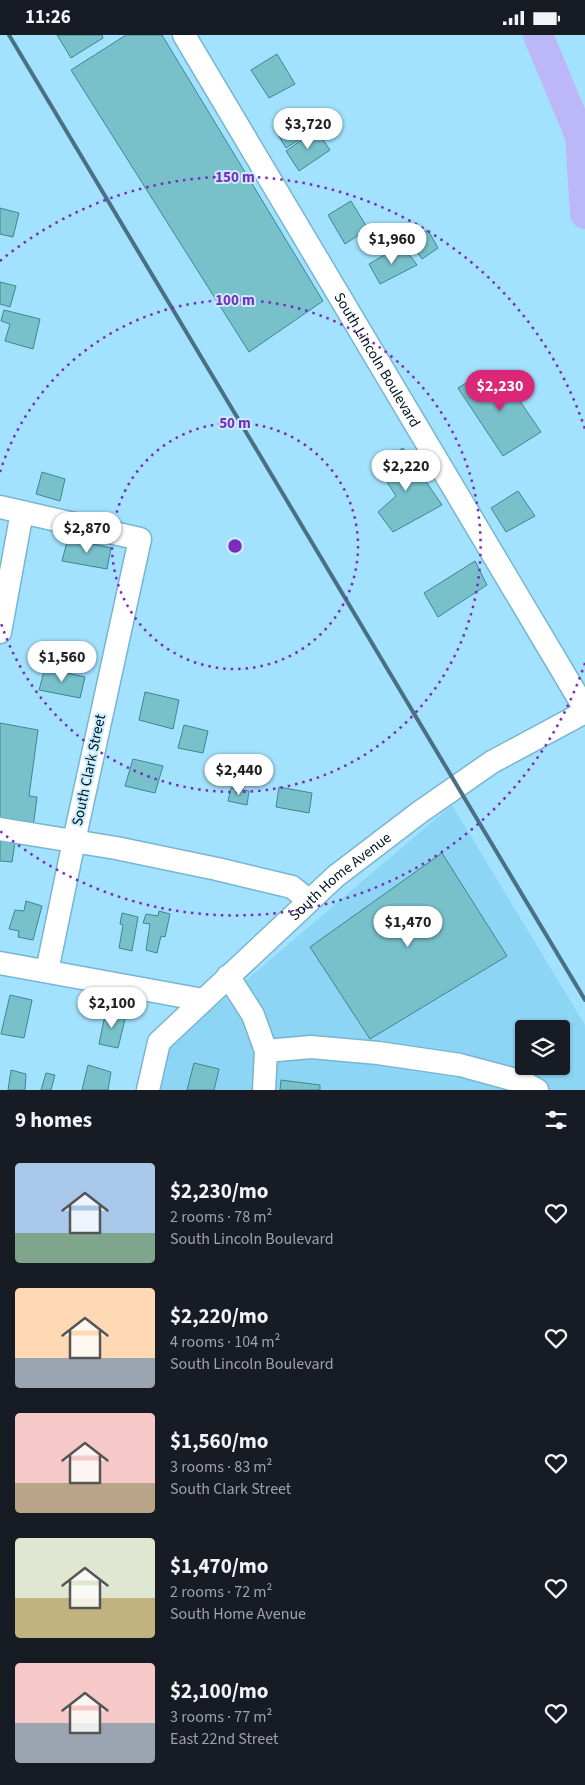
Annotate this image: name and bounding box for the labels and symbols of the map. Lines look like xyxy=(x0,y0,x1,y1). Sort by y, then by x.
pin: $3,720 xyxy=(267,107,349,150)
text: 150 m xyxy=(215,167,255,188)
pin: $1,960 xyxy=(351,223,433,265)
street label: South Lincoln Boulevard xyxy=(329,288,426,431)
text: 100 m xyxy=(215,290,255,311)
pin: $2,230 xyxy=(459,369,541,412)
text: 50 m xyxy=(219,413,251,434)
pin: $2,220 xyxy=(365,449,447,492)
pin: $2,870 xyxy=(46,511,128,554)
centre of rings xyxy=(226,537,244,555)
pin: $1,560 xyxy=(21,641,103,683)
street label: South Clark Street xyxy=(67,712,111,828)
pin: $2,440 xyxy=(198,753,280,796)
street label: South Home Avenue xyxy=(284,827,396,925)
pin: $1,470 xyxy=(367,905,449,948)
pin: $2,100 xyxy=(71,987,153,1029)

